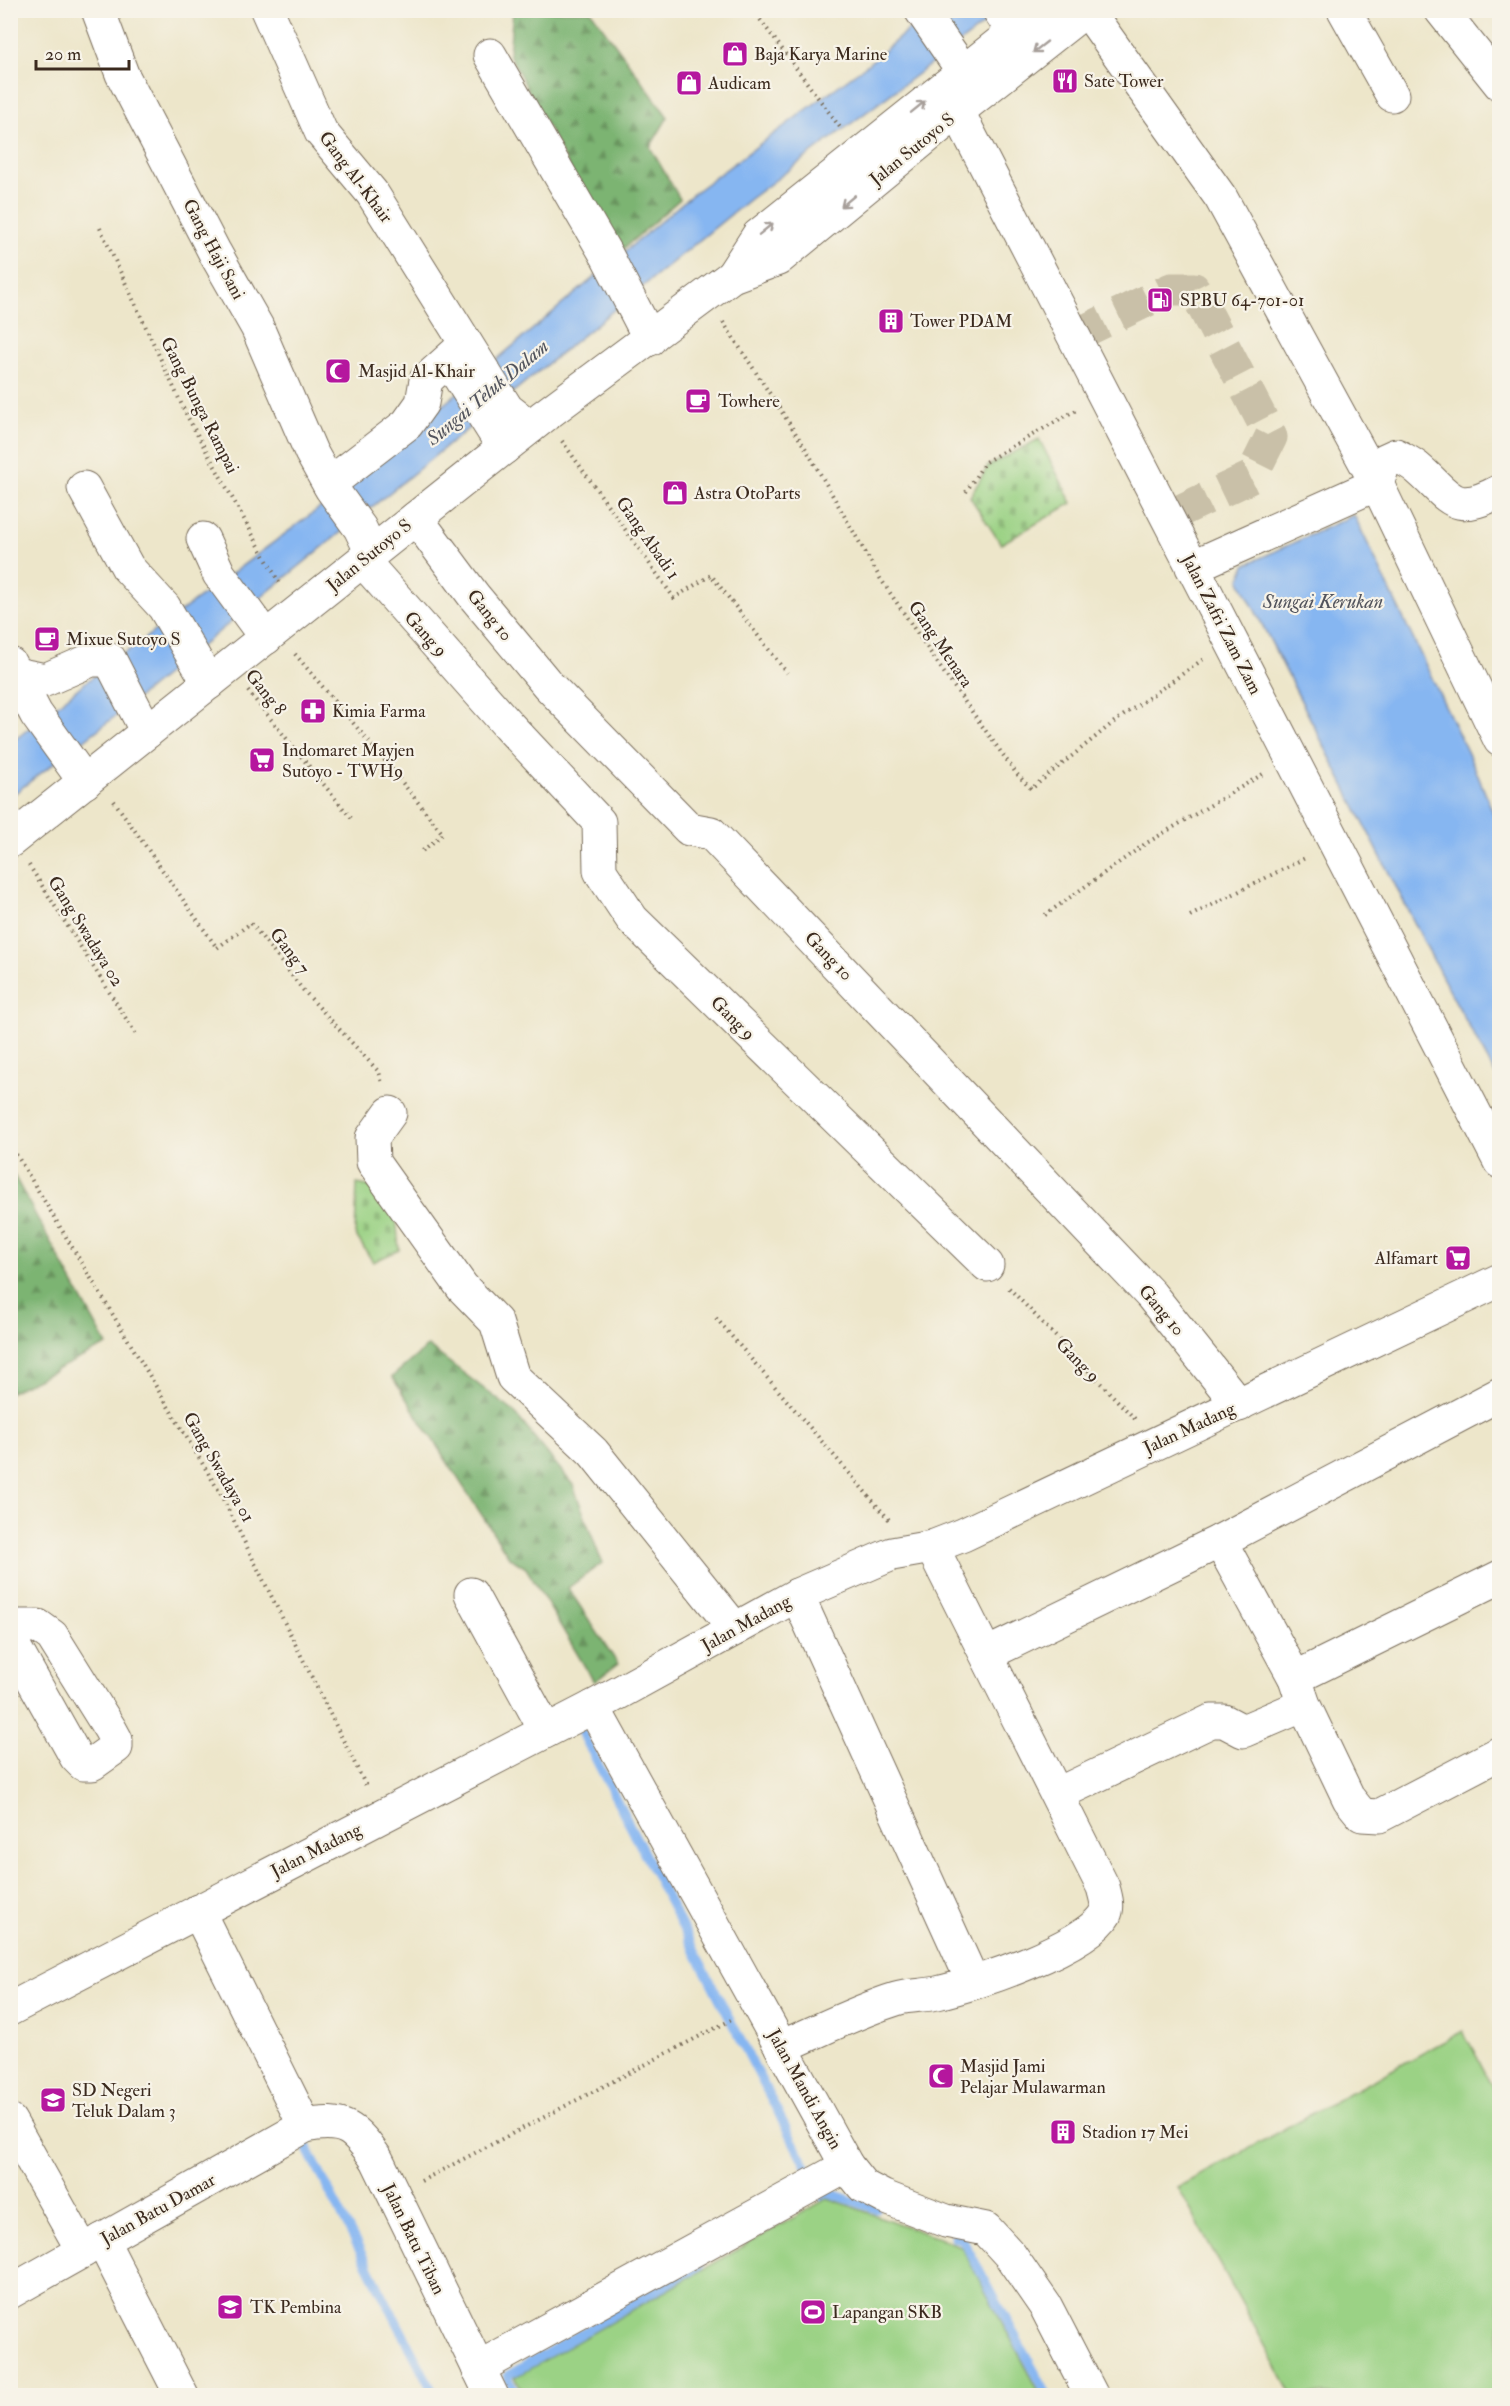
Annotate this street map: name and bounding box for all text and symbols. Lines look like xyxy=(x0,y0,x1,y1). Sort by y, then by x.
scale bar xyxy=(36,33,129,71)
shop icon: Baja Karya Marine xyxy=(720,39,750,69)
one-way arrow xyxy=(1032,40,1048,53)
text: 20 m xyxy=(45,43,81,66)
place label: Baja Karya Marine xyxy=(754,43,888,66)
restaurant icon: Sate Tower xyxy=(1050,66,1080,96)
shop icon: Audicam xyxy=(674,68,704,98)
place label: Sate Tower xyxy=(1084,70,1164,93)
place label: Audicam xyxy=(707,72,771,95)
one-way arrow xyxy=(910,100,926,113)
street label: Jalan Sutoyo S xyxy=(864,108,960,191)
street label: Gang Al-Khair xyxy=(314,127,398,228)
street label: Gang Haji Sani xyxy=(177,195,250,304)
one-way arrow xyxy=(840,195,856,208)
one-way arrow xyxy=(758,222,773,236)
fuel station icon: SPBU 64-701-01 xyxy=(1145,285,1175,315)
place label: SPBU 64-701-01 xyxy=(1180,289,1304,312)
building icon: Tower PDAM xyxy=(876,306,906,336)
place label: Tower PDAM xyxy=(910,310,1012,333)
street label: Gang Bunga Rampai xyxy=(155,333,244,478)
water label: Sungai Teluk Dalam xyxy=(420,334,554,451)
mosque icon: Masjid Al-Khair xyxy=(323,356,353,386)
place label: Masjid Al-Khair xyxy=(358,360,475,383)
cafe icon: Towhere xyxy=(683,386,713,416)
place label: Towhere xyxy=(718,390,780,413)
shop icon: Astra OtoParts xyxy=(660,478,690,508)
place label: Astra OtoParts xyxy=(693,482,800,505)
street label: Gang Abadi 1 xyxy=(611,492,685,584)
street label: Jalan Sutoyo S xyxy=(321,514,417,597)
street label: Jalan Zafri Zam Zam xyxy=(1176,549,1267,698)
street label: Gang 10 xyxy=(462,585,517,646)
water label: Sungai Kerukan xyxy=(1262,589,1383,614)
street label: Gang Menara xyxy=(903,596,978,693)
street label: Gang 9 xyxy=(399,607,452,662)
cafe icon: Mixue Sutoyo S xyxy=(32,624,62,654)
place label: Mixue Sutoyo S xyxy=(66,628,181,651)
street label: Gang 8 xyxy=(240,665,291,720)
pharmacy icon: Kimia Farma xyxy=(298,696,328,726)
place label: Kimia Farma xyxy=(332,700,426,723)
place label: Indomaret Mayjen Sutoyo - TWH9 xyxy=(282,739,415,783)
supermarket icon: Indomaret Mayjen Sutoyo - TWH9 xyxy=(247,745,277,775)
street label: Gang Swadaya 02 xyxy=(42,872,129,991)
street label: Gang 7 xyxy=(265,923,315,979)
street label: Gang 10 xyxy=(800,927,858,986)
street label: Gang 9 xyxy=(706,991,760,1045)
supermarket icon: Alfamart xyxy=(1443,1243,1473,1273)
place label: Alfamart xyxy=(1374,1247,1438,1270)
street label: Gang 10 xyxy=(1134,1280,1190,1341)
street label: Gang 9 xyxy=(1051,1333,1105,1388)
street label: Jalan Madang xyxy=(1139,1397,1240,1460)
street label: Gang Swadaya 01 xyxy=(178,1408,259,1526)
street label: Jalan Madang xyxy=(697,1589,796,1658)
street label: Jalan Madang xyxy=(266,1817,366,1884)
street label: Jalan Mandi Angin xyxy=(761,2024,847,2154)
place label: Masjid Jami Pelajar Mulawarman xyxy=(960,2055,1106,2099)
mosque icon: Masjid Jami Pelajar Mulawarman xyxy=(926,2061,956,2091)
place label: SD Negeri Teluk Dalam 3 xyxy=(72,2079,176,2123)
school or university icon: SD Negeri Teluk Dalam 3 xyxy=(38,2085,68,2115)
building icon: Stadion 17 Mei xyxy=(1048,2117,1078,2147)
place label: Stadion 17 Mei xyxy=(1082,2121,1189,2144)
street label: Jalan Batu Damar xyxy=(96,2168,220,2251)
street label: Jalan Batu Tiban xyxy=(376,2179,450,2299)
school or university icon: TK Pembina xyxy=(215,2292,245,2322)
place label: TK Pembina xyxy=(250,2296,342,2319)
sports icon: Lapangan SKB xyxy=(798,2297,828,2327)
place label: Lapangan SKB xyxy=(832,2301,942,2324)

